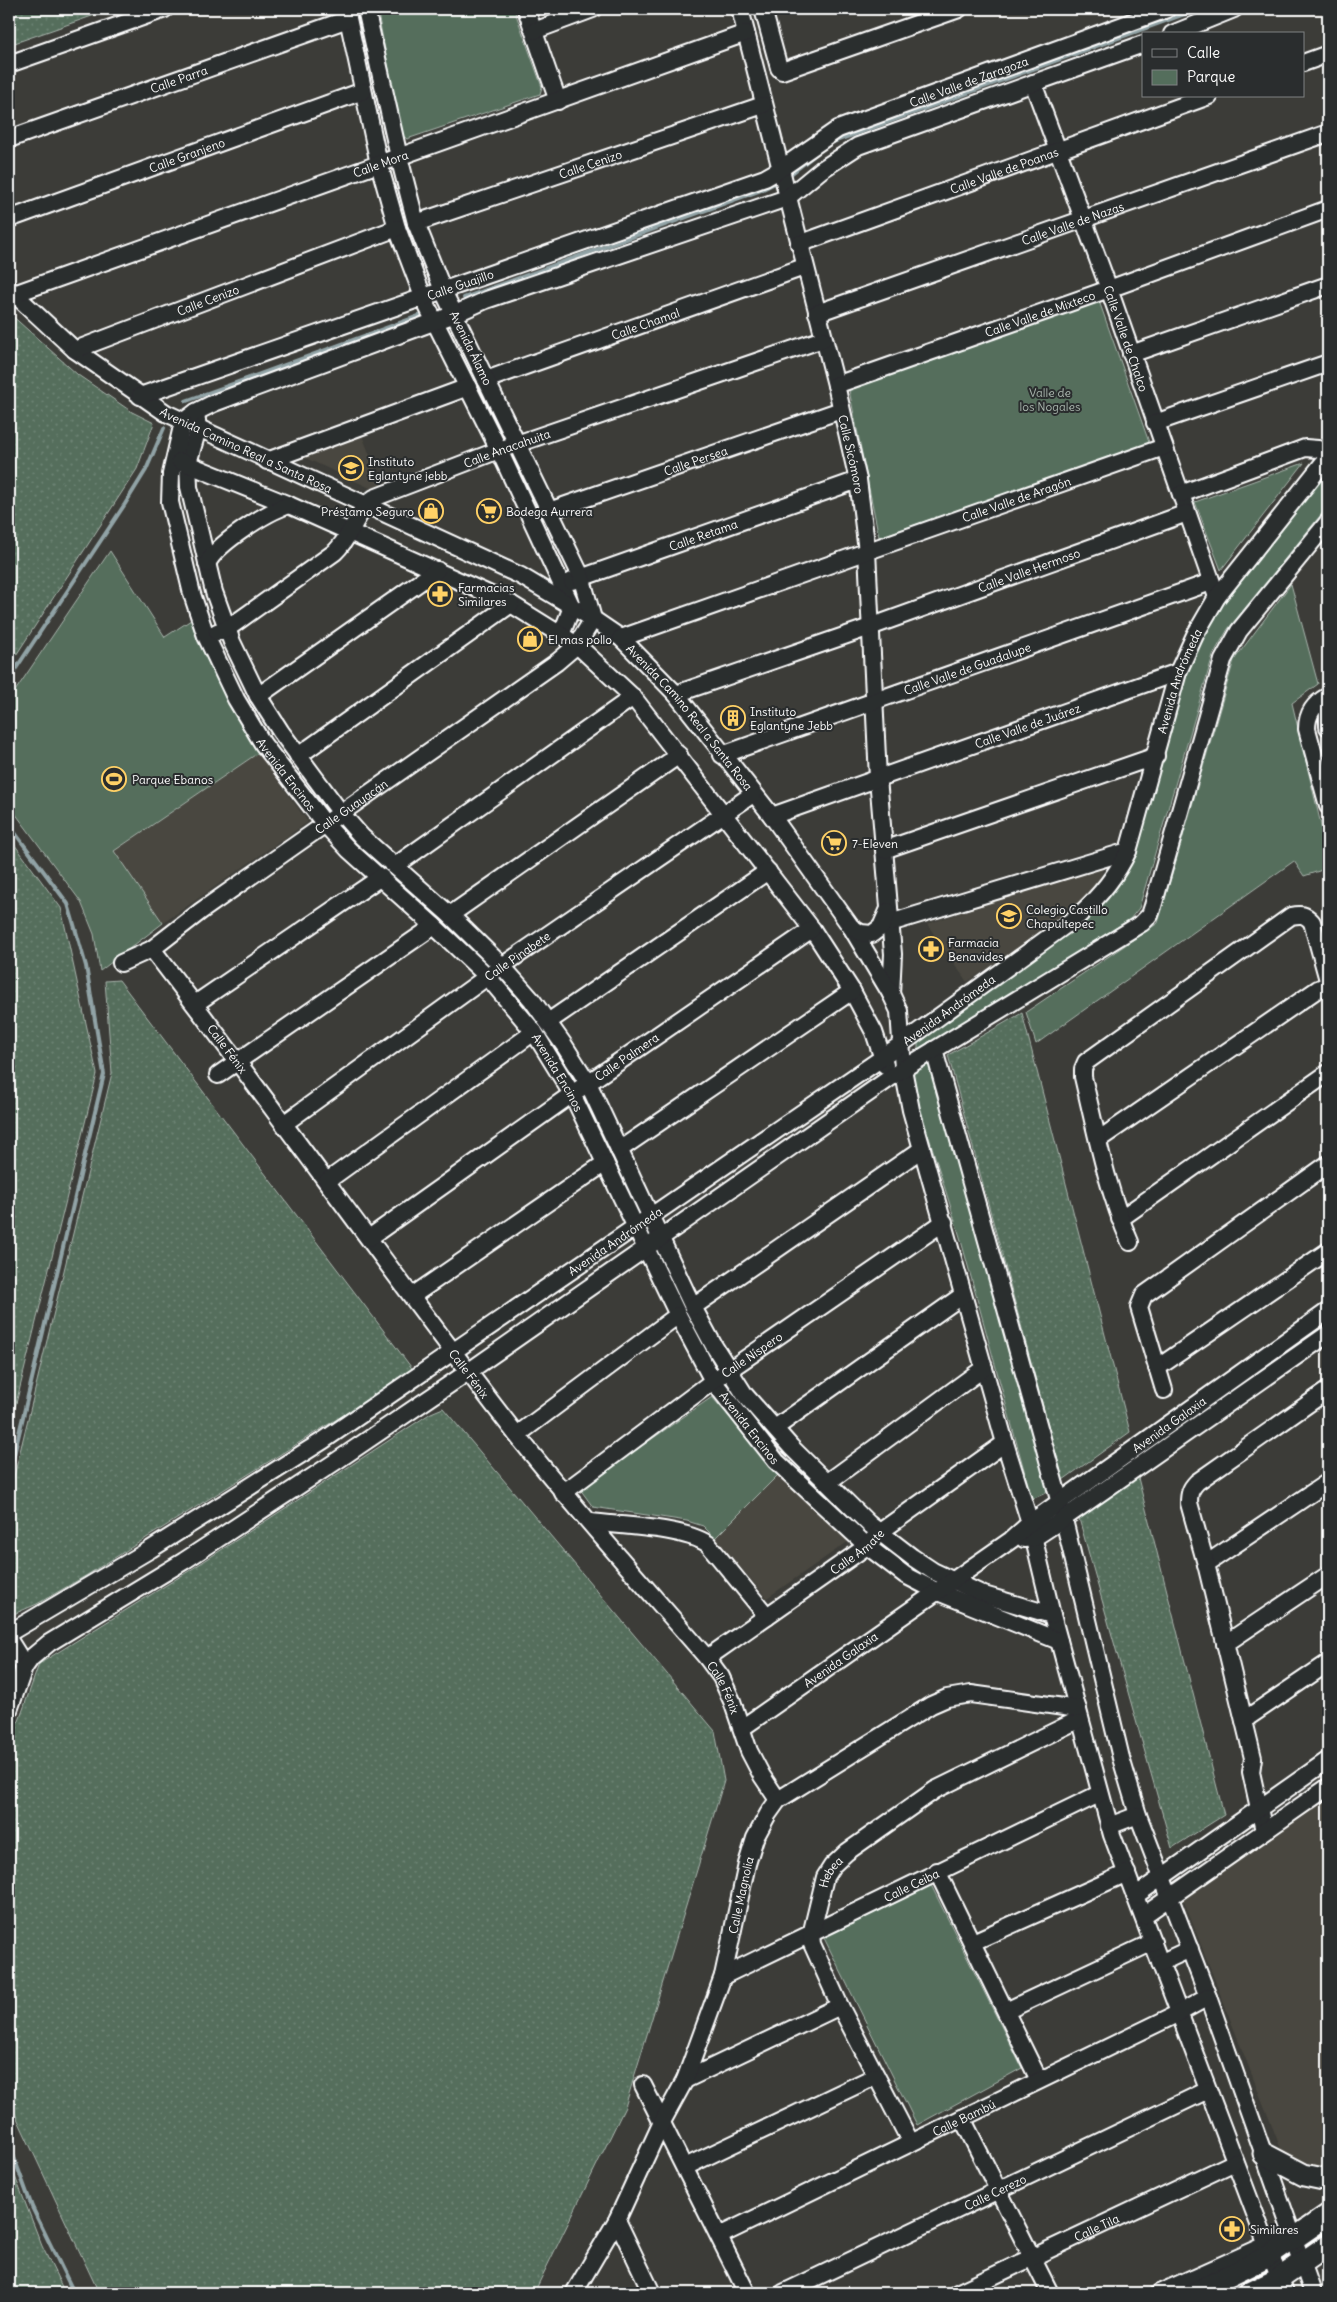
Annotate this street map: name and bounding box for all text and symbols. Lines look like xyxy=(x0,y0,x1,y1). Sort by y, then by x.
legend xyxy=(1142,32,1304,98)
text: Calle xyxy=(1187,43,1220,62)
street label: Calle Valle de Zaragoza xyxy=(907,53,1030,110)
street label: Calle Parra xyxy=(148,62,209,96)
text: Parque xyxy=(1187,67,1235,86)
street label: Calle Granjeno xyxy=(147,134,227,175)
street label: Calle Valle de Poanas xyxy=(948,144,1060,196)
street label: Calle Cenizo xyxy=(557,146,624,181)
street label: Calle Mora xyxy=(351,147,410,180)
street label: Calle Valle de Nazas xyxy=(1019,198,1126,248)
street label: Calle Guajillo xyxy=(425,266,496,303)
street label: Calle Cenizo xyxy=(174,281,241,318)
street label: Calle Valle de Chalco xyxy=(1101,283,1152,394)
street label: Calle Valle de Mixteco xyxy=(983,287,1097,340)
street label: Calle Chamal xyxy=(609,304,681,342)
street label: Avenida Álamo xyxy=(447,308,496,388)
park label: Valle de los Nogales xyxy=(1020,385,1080,414)
street label: Avenida Camino Real a Santa Rosa xyxy=(157,404,335,496)
street label: Calle Sicómoro xyxy=(836,413,867,495)
street label: Calle Anacahuita xyxy=(461,425,552,470)
street label: Calle Persea xyxy=(662,442,729,478)
place label: Instituto Eglantyne jebb xyxy=(368,454,448,483)
school or university icon: Instituto Eglantyne jebb xyxy=(338,455,364,481)
street label: Calle Valle de Aragón xyxy=(960,473,1073,525)
shop icon: Préstamo Seguro xyxy=(418,498,444,524)
supermarket icon: Bodega Aurrera xyxy=(476,498,502,524)
place label: Préstamo Seguro xyxy=(321,504,414,519)
place label: Bodega Aurrera xyxy=(506,504,593,519)
street label: Calle Retama xyxy=(667,516,739,554)
street label: Calle Valle Hermoso xyxy=(976,545,1082,595)
place label: Farmacias Similares xyxy=(458,580,514,609)
pharmacy icon: Farmacias Similares xyxy=(427,581,453,607)
shop icon: El mas pollo xyxy=(517,626,543,652)
street label: Avenida Andrómeda xyxy=(1154,626,1205,735)
place label: El mas pollo xyxy=(548,632,612,647)
street label: Calle Valle de Guadalupe xyxy=(902,639,1033,698)
street label: Avenida Camino Real a Santa Rosa xyxy=(624,641,756,793)
street label: Calle Valle de Juárez xyxy=(973,700,1082,751)
place label: Instituto Eglantyne Jebb xyxy=(750,704,833,733)
building icon: Instituto Eglantyne Jebb xyxy=(720,705,746,731)
street label: Avenida Encinos xyxy=(254,735,320,814)
sports icon: Parque Ebanos xyxy=(101,766,127,792)
place label: Parque Ebanos xyxy=(132,772,213,787)
street label: Calle Guayacán xyxy=(312,776,390,837)
supermarket icon: 7-Eleven xyxy=(821,830,847,856)
place label: 7-Eleven xyxy=(852,836,898,851)
place label: Colegio Castillo Chapultepec xyxy=(1026,902,1108,931)
school or university icon: Colegio Castillo Chapultepec xyxy=(996,903,1022,929)
street label: Calle Pinabete xyxy=(481,928,553,984)
place label: Farmacia Benavides xyxy=(948,935,1004,964)
pharmacy icon: Farmacia Benavides xyxy=(918,936,944,962)
street label: Avenida Andrómeda xyxy=(899,971,998,1048)
street label: Calle Fénix xyxy=(204,1021,251,1076)
street label: Calle Palmera xyxy=(592,1029,662,1084)
street label: Avenida Encinos xyxy=(529,1030,587,1114)
street label: Avenida Andrómeda xyxy=(565,1203,665,1278)
street label: Calle Níspero xyxy=(718,1328,785,1381)
street label: Calle Fénix xyxy=(446,1346,493,1401)
street label: Avenida Encinos xyxy=(717,1388,783,1467)
street label: Avenida Galaxia xyxy=(1129,1393,1209,1456)
street label: Calle Amate xyxy=(827,1525,887,1577)
street label: Avenida Galaxia xyxy=(800,1628,880,1690)
street label: Calle Fénix xyxy=(704,1658,743,1716)
street label: Hebea xyxy=(815,1853,846,1889)
street label: Calle Magnolia xyxy=(725,1854,756,1935)
street label: Calle Ceiba xyxy=(881,1865,941,1905)
street label: Calle Bambú xyxy=(930,2096,998,2139)
street label: Calle Cerezo xyxy=(962,2170,1029,2213)
street label: Calle Tila xyxy=(1071,2210,1121,2244)
pharmacy icon: Similares xyxy=(1219,2216,1245,2242)
place label: Similares xyxy=(1250,2222,1299,2237)

